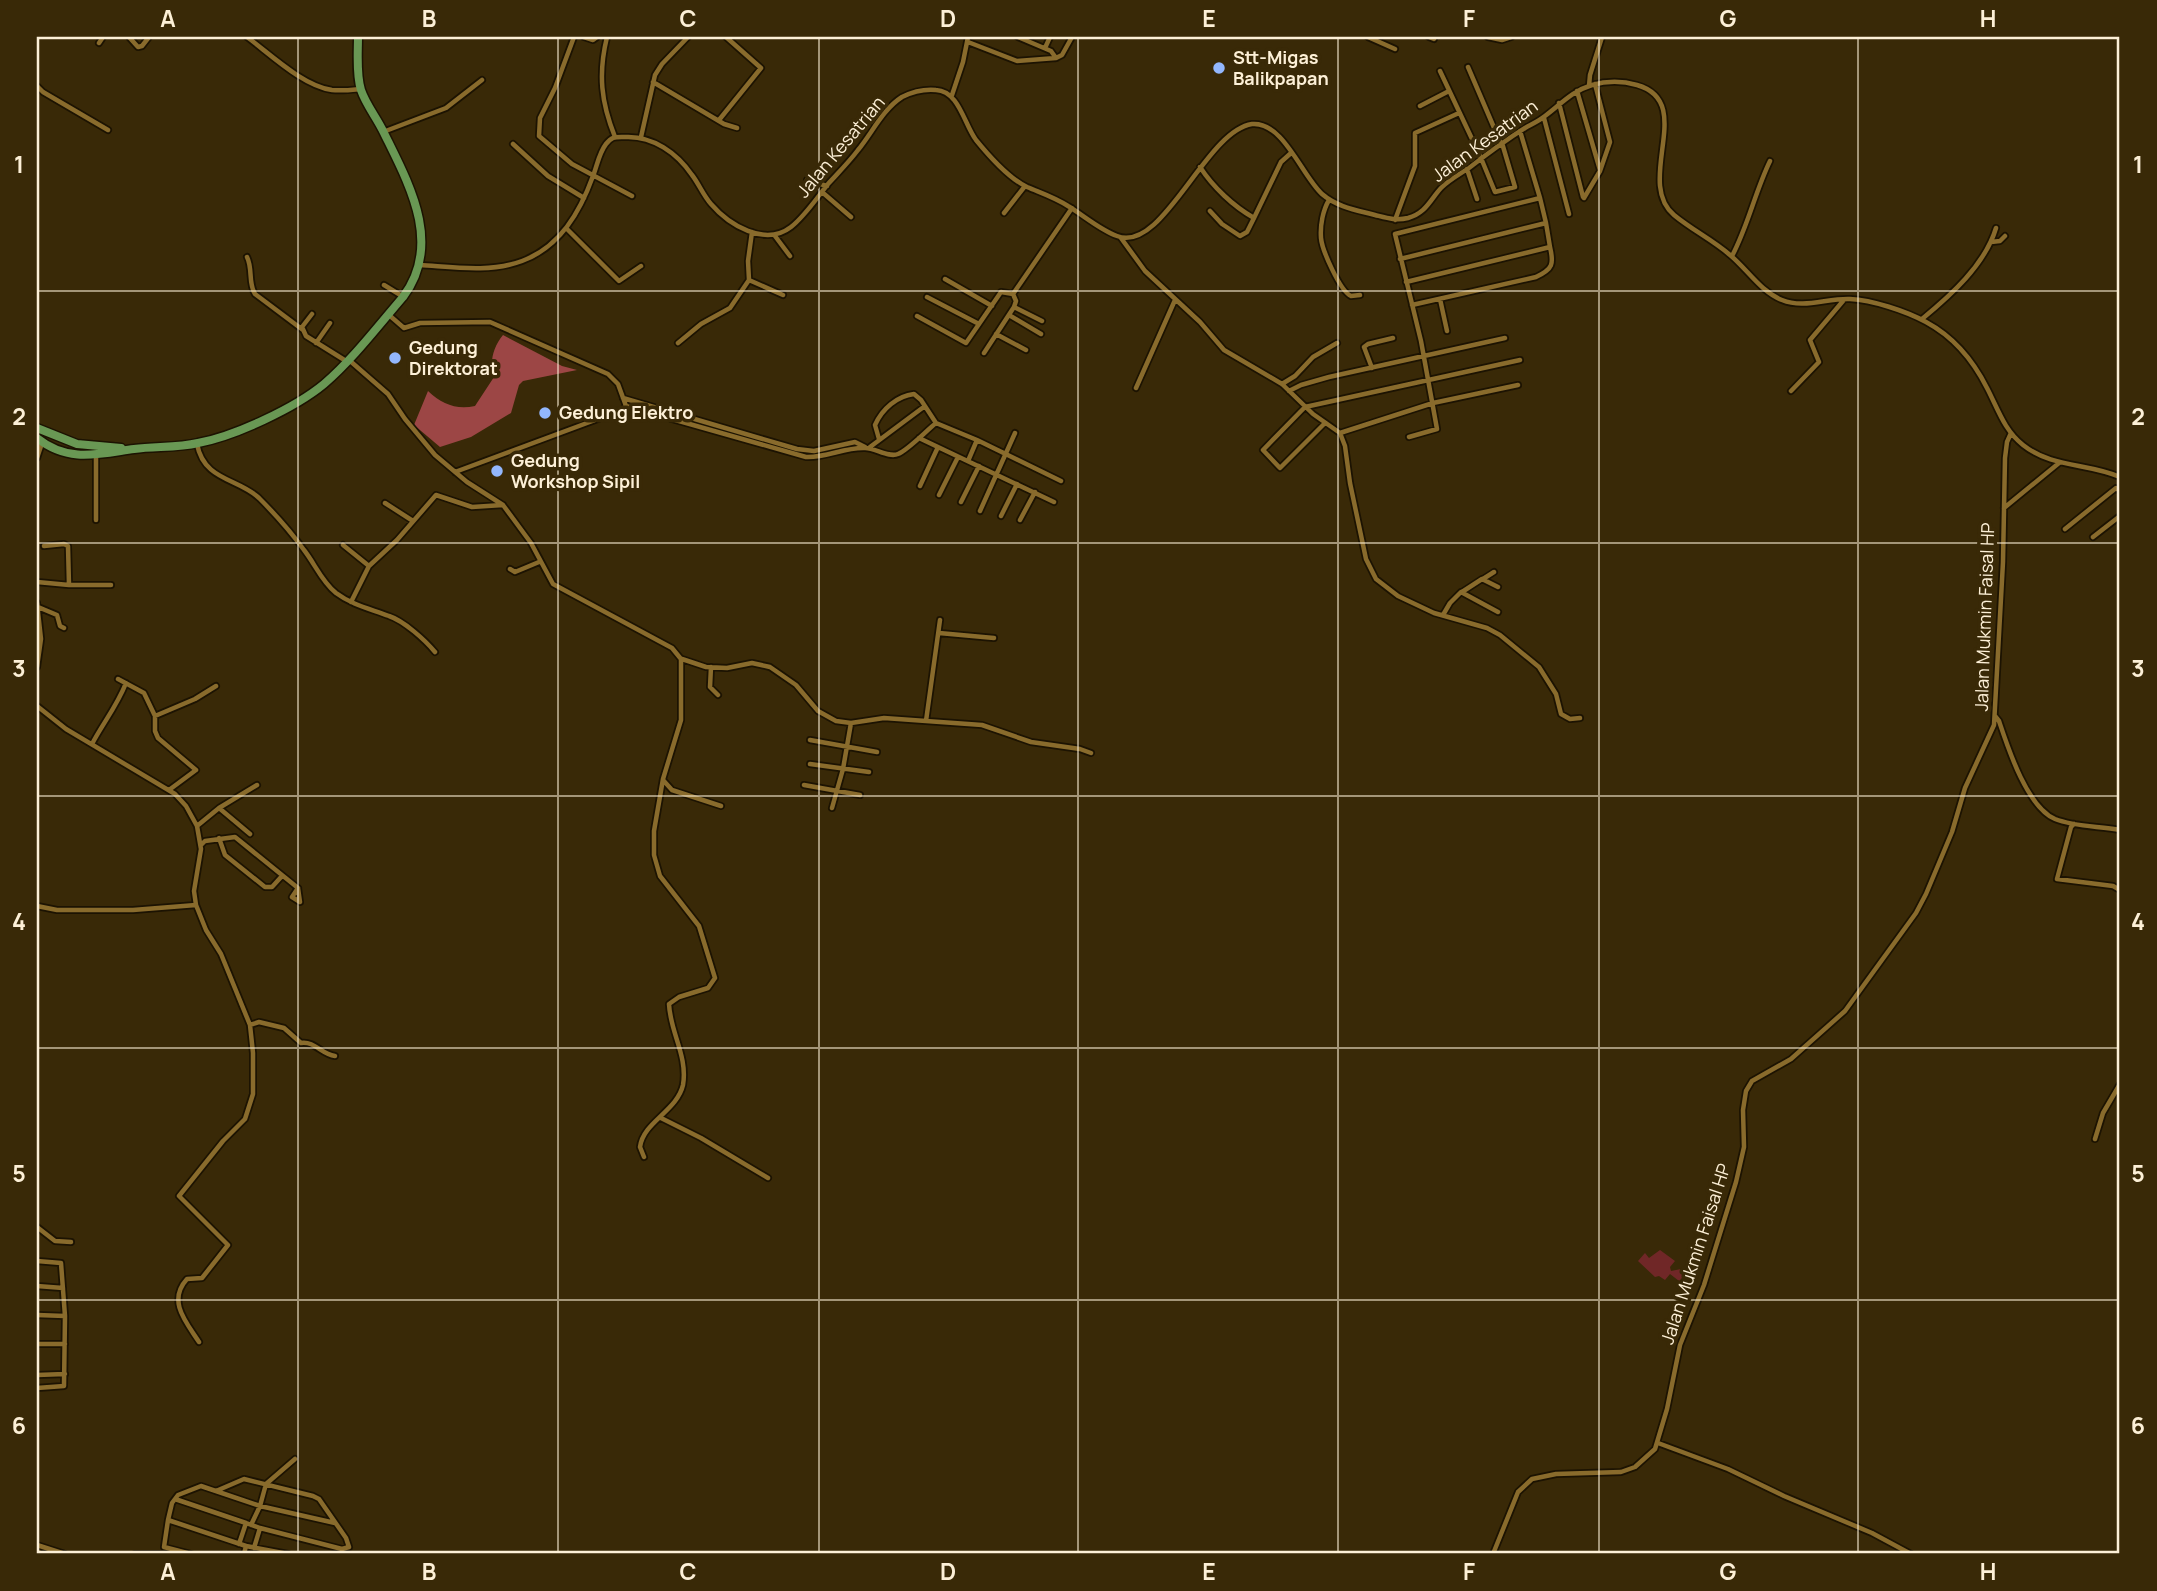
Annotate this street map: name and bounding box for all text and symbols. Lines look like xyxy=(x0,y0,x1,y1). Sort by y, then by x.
text: A xyxy=(160,2,176,34)
text: B xyxy=(422,2,436,34)
text: C xyxy=(680,2,697,34)
text: D xyxy=(940,2,956,34)
text: E xyxy=(1202,2,1216,34)
text: F xyxy=(1463,2,1475,34)
text: G xyxy=(1720,2,1737,34)
text: H xyxy=(1980,2,1996,34)
place label: Stt-Migas Balikpapan xyxy=(1233,45,1329,90)
marker: Stt-Migas Balikpapan xyxy=(1211,60,1227,76)
street label: Jalan Kesatrian xyxy=(791,91,890,202)
street label: Jalan Kesatrian xyxy=(1427,94,1542,187)
text: 1 xyxy=(14,148,24,180)
text: 1 xyxy=(2133,148,2143,180)
place label: Gedung Direktorat xyxy=(409,335,498,380)
marker: Gedung Direktorat xyxy=(387,350,403,366)
text: 2 xyxy=(12,400,26,432)
place label: Gedung Elektro xyxy=(559,400,693,424)
text: 2 xyxy=(2131,400,2145,432)
marker: Gedung Elektro xyxy=(537,405,553,421)
place label: Gedung Workshop Sipil xyxy=(511,448,640,493)
marker: Gedung Workshop Sipil xyxy=(489,463,505,479)
street label: Jalan Mukmin Faisal HP xyxy=(1969,522,1999,712)
text: 3 xyxy=(12,652,26,684)
text: 3 xyxy=(2131,652,2145,684)
text: 4 xyxy=(12,905,26,937)
text: 4 xyxy=(2131,905,2145,937)
text: 5 xyxy=(12,1157,26,1189)
text: 5 xyxy=(2131,1157,2145,1189)
street label: Jalan Mukmin Faisal HP xyxy=(1654,1160,1736,1347)
text: 6 xyxy=(12,1409,26,1441)
text: 6 xyxy=(2131,1409,2145,1441)
text: A xyxy=(160,1555,176,1587)
text: B xyxy=(422,1555,436,1587)
text: C xyxy=(680,1555,697,1587)
text: D xyxy=(940,1555,956,1587)
text: E xyxy=(1202,1555,1216,1587)
text: F xyxy=(1463,1555,1475,1587)
text: G xyxy=(1720,1555,1737,1587)
text: H xyxy=(1980,1555,1996,1587)

